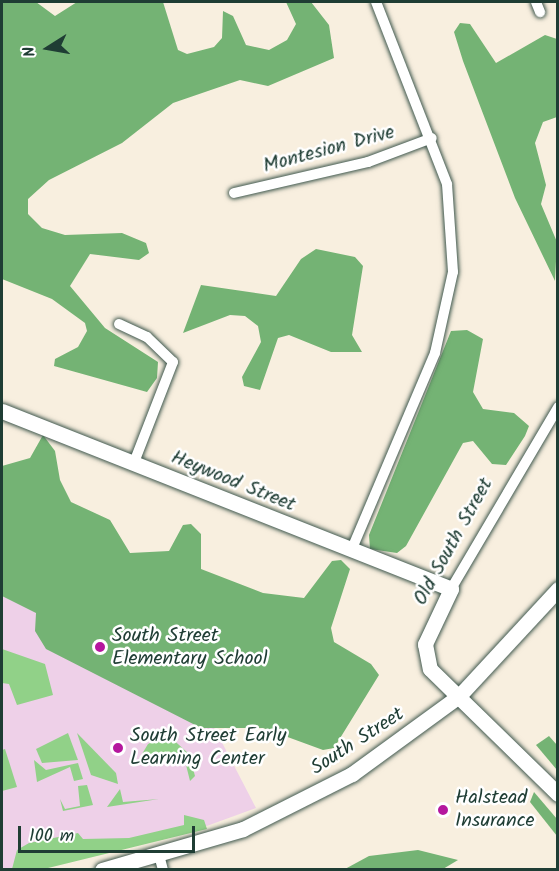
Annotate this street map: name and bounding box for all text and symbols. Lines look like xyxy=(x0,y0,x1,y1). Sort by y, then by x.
north arrow xyxy=(18,18,78,78)
text: N xyxy=(17,44,43,59)
street label: Montesion Drive xyxy=(261,121,397,179)
street label: Heywood Street xyxy=(167,446,299,518)
street label: Old South Street xyxy=(409,474,499,610)
place label: South Street Elementary School xyxy=(112,624,268,671)
marker: South Street Elementary School xyxy=(93,640,107,654)
street label: South Street xyxy=(307,703,409,781)
place label: South Street Early Learning Center xyxy=(130,724,286,771)
marker: South Street Early Learning Center xyxy=(111,741,125,755)
place label: Halstead Insurance xyxy=(455,786,535,833)
marker: Halstead Insurance xyxy=(436,803,450,817)
scale bar xyxy=(21,814,198,852)
text: 100 m xyxy=(29,822,74,851)

